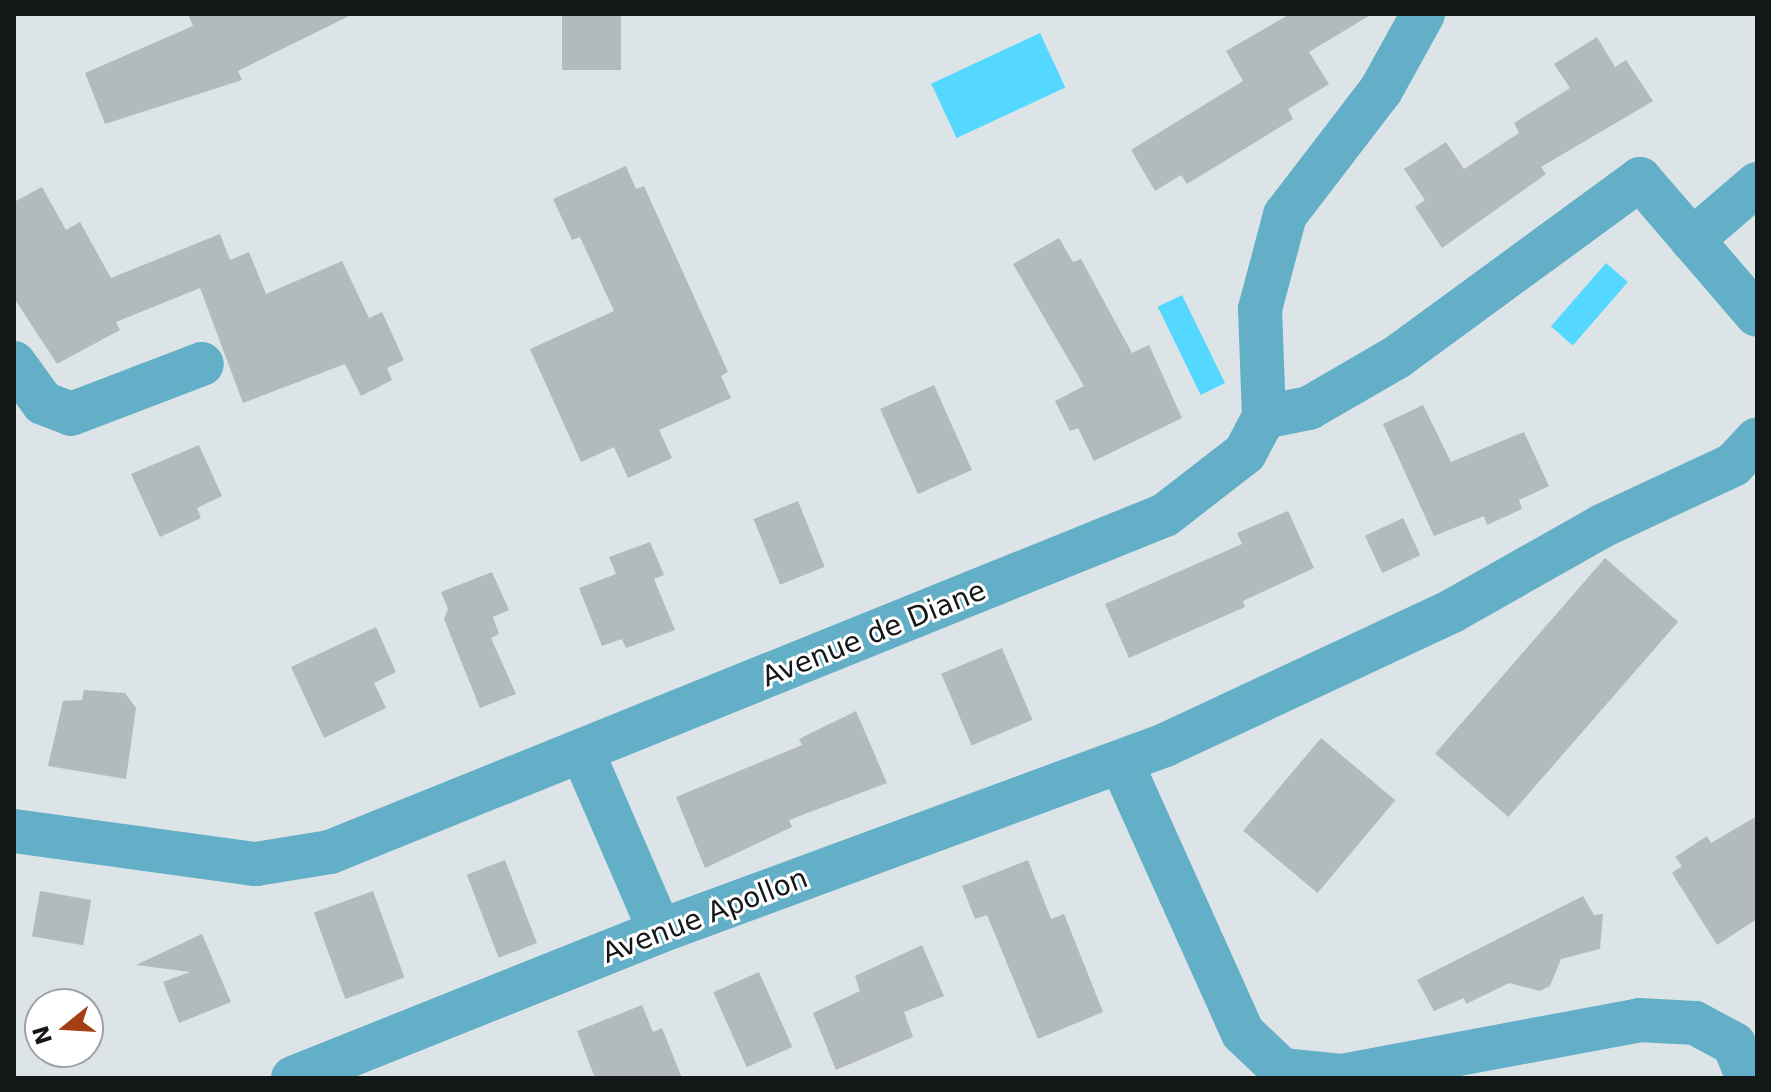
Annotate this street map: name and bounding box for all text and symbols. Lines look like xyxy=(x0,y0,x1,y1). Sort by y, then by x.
street label: Avenue de Diane xyxy=(757,574,991,694)
street label: Avenue Apollon xyxy=(597,861,813,971)
north arrow xyxy=(24,988,104,1068)
text: N xyxy=(28,1022,57,1048)

